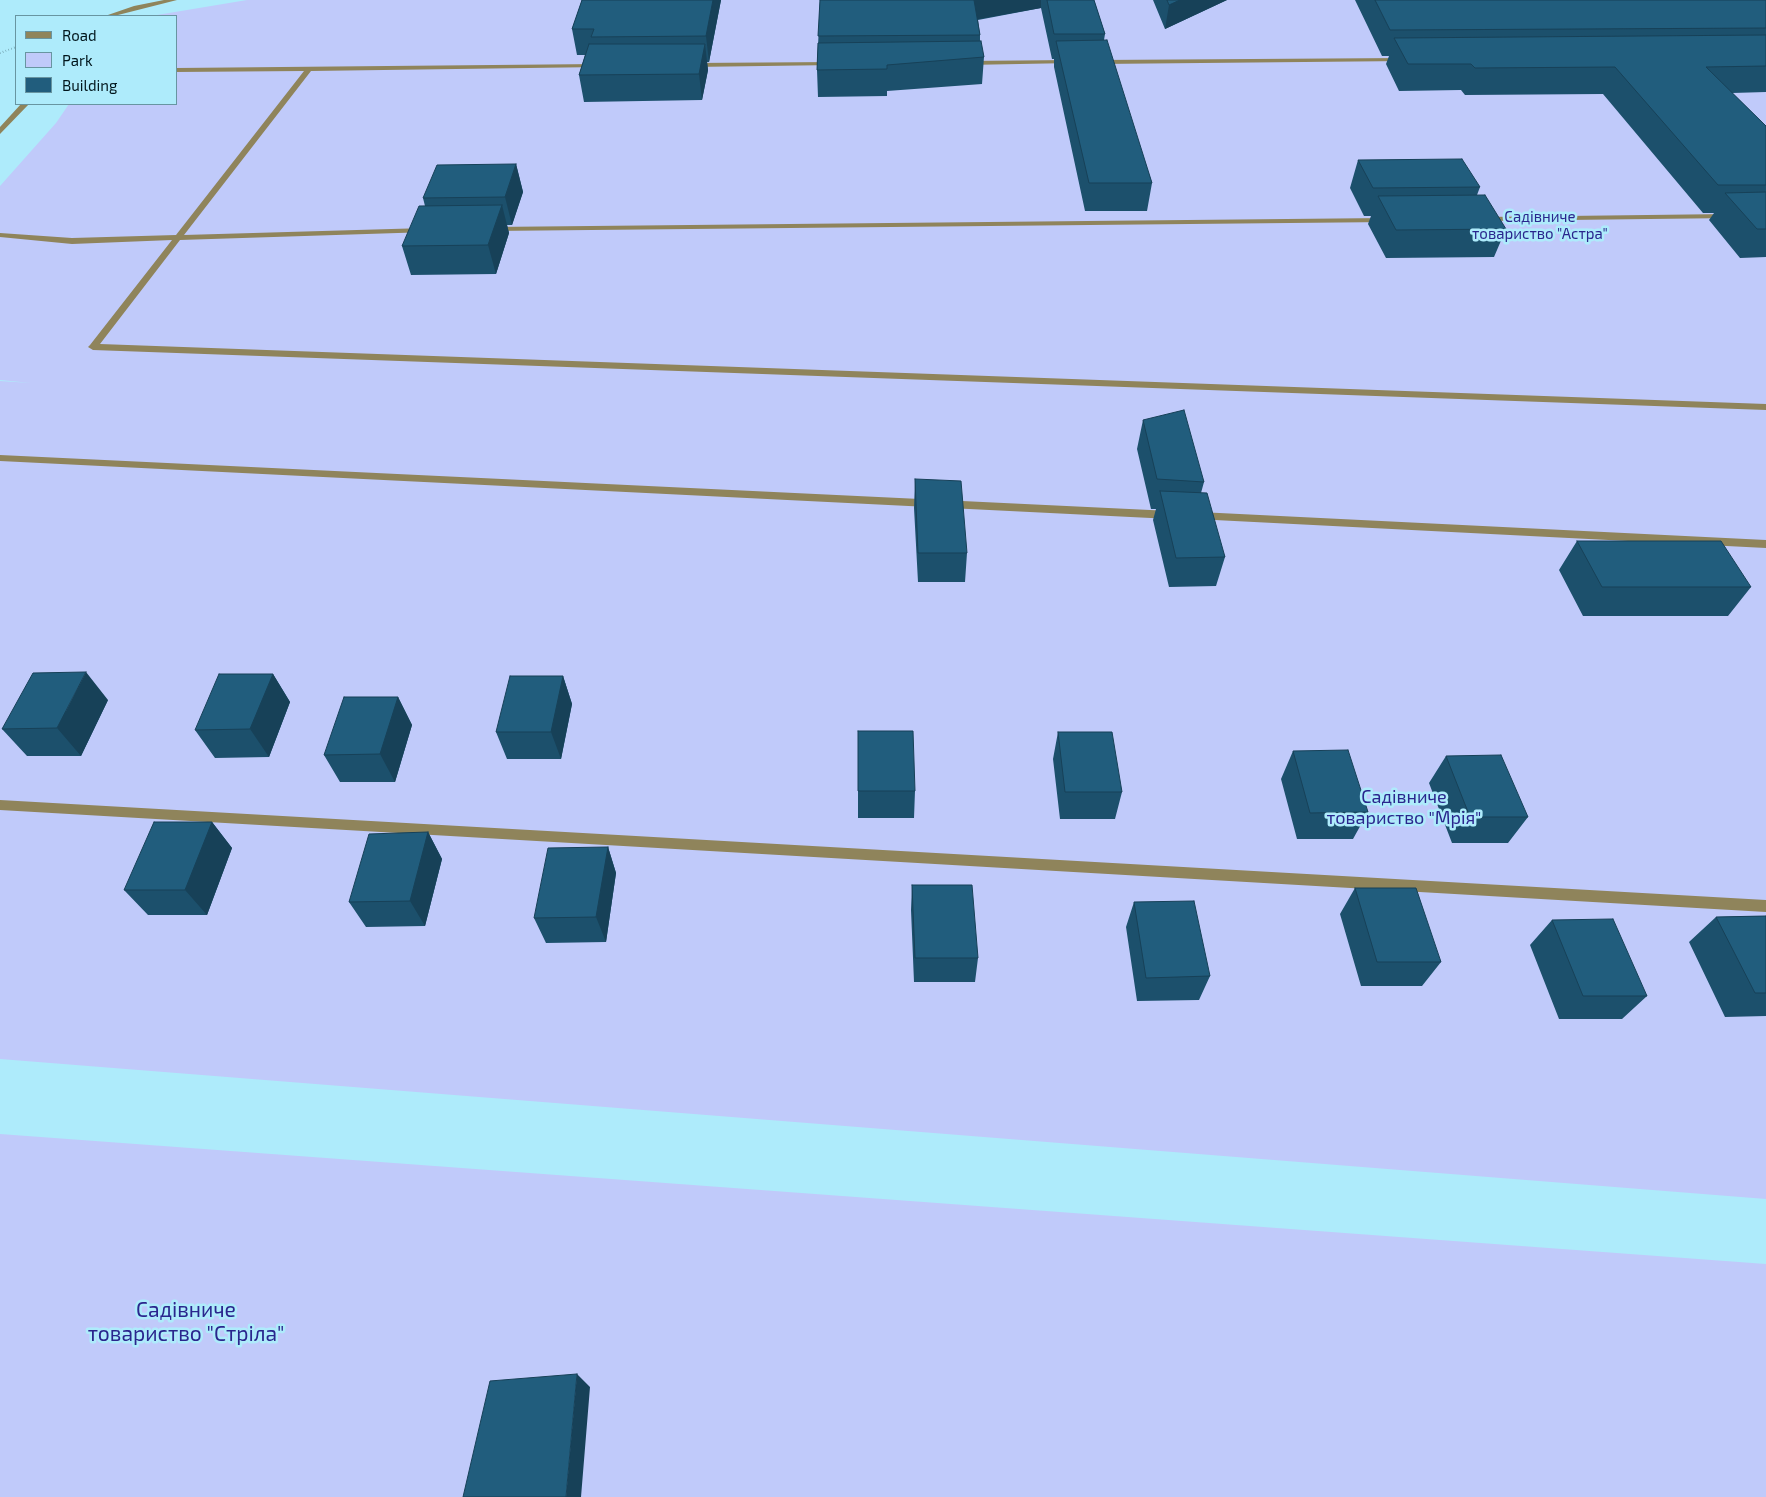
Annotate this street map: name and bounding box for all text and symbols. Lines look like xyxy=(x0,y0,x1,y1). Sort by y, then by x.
legend xyxy=(15,15,178,105)
text: Road xyxy=(62,26,97,44)
text: Park xyxy=(62,51,93,69)
text: Building xyxy=(62,76,117,94)
park label: Садівниче товариство "Астра" xyxy=(1472,208,1608,243)
park label: Садівниче товариство "Мрія" xyxy=(1327,786,1481,829)
park label: Садівниче товариство "Стріла" xyxy=(88,1297,284,1347)

